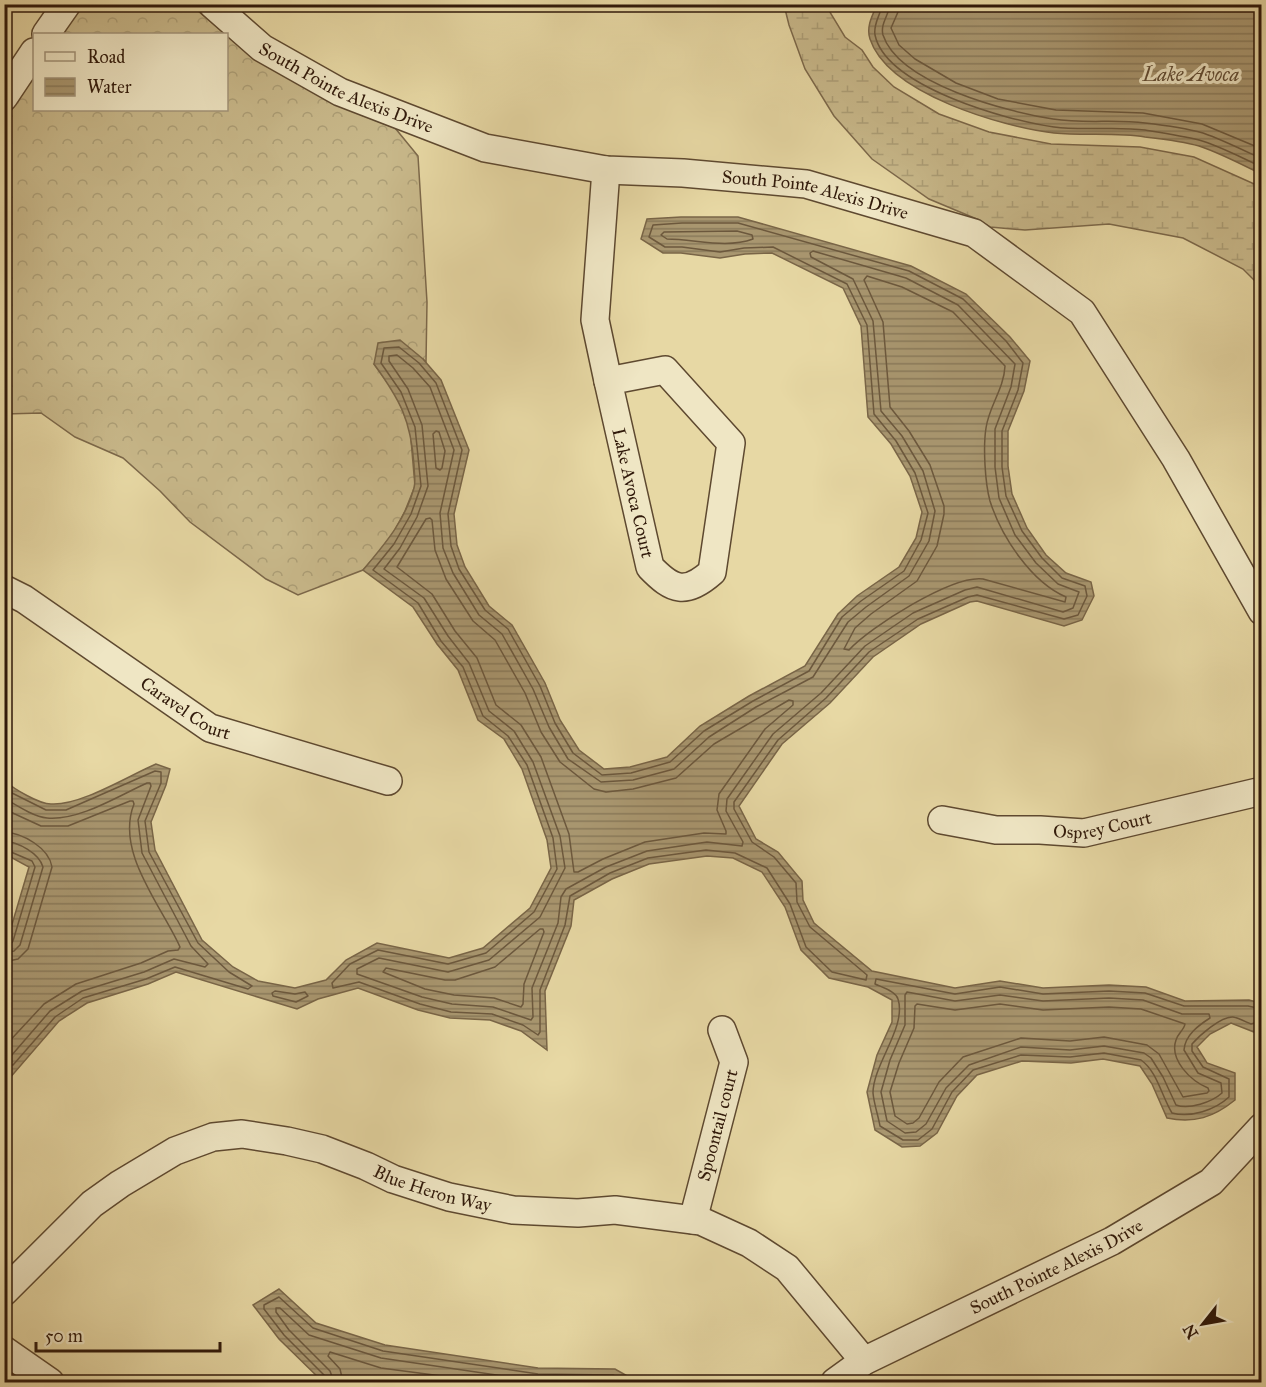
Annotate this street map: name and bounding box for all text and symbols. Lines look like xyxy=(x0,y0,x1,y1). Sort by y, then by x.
legend xyxy=(33,33,228,111)
street label: South Pointe Alexis Drive xyxy=(255,38,436,138)
text: Road xyxy=(87,46,125,68)
water label: Lake Avoca xyxy=(1142,62,1239,86)
text: Water xyxy=(87,76,132,98)
street label: South Pointe Alexis Drive xyxy=(721,166,911,224)
street label: Lake Avoca Court xyxy=(607,426,659,561)
street label: Caravel Court xyxy=(136,672,234,745)
street label: Osprey Court xyxy=(1052,806,1154,844)
street label: Spoontail court xyxy=(693,1066,743,1183)
street label: Blue Heron Way xyxy=(370,1160,494,1216)
street label: South Pointe Alexis Drive xyxy=(966,1214,1147,1319)
north arrow xyxy=(1173,1294,1233,1354)
scale bar xyxy=(36,1315,220,1353)
text: N xyxy=(1179,1320,1202,1342)
text: 50 m xyxy=(45,1325,83,1347)

